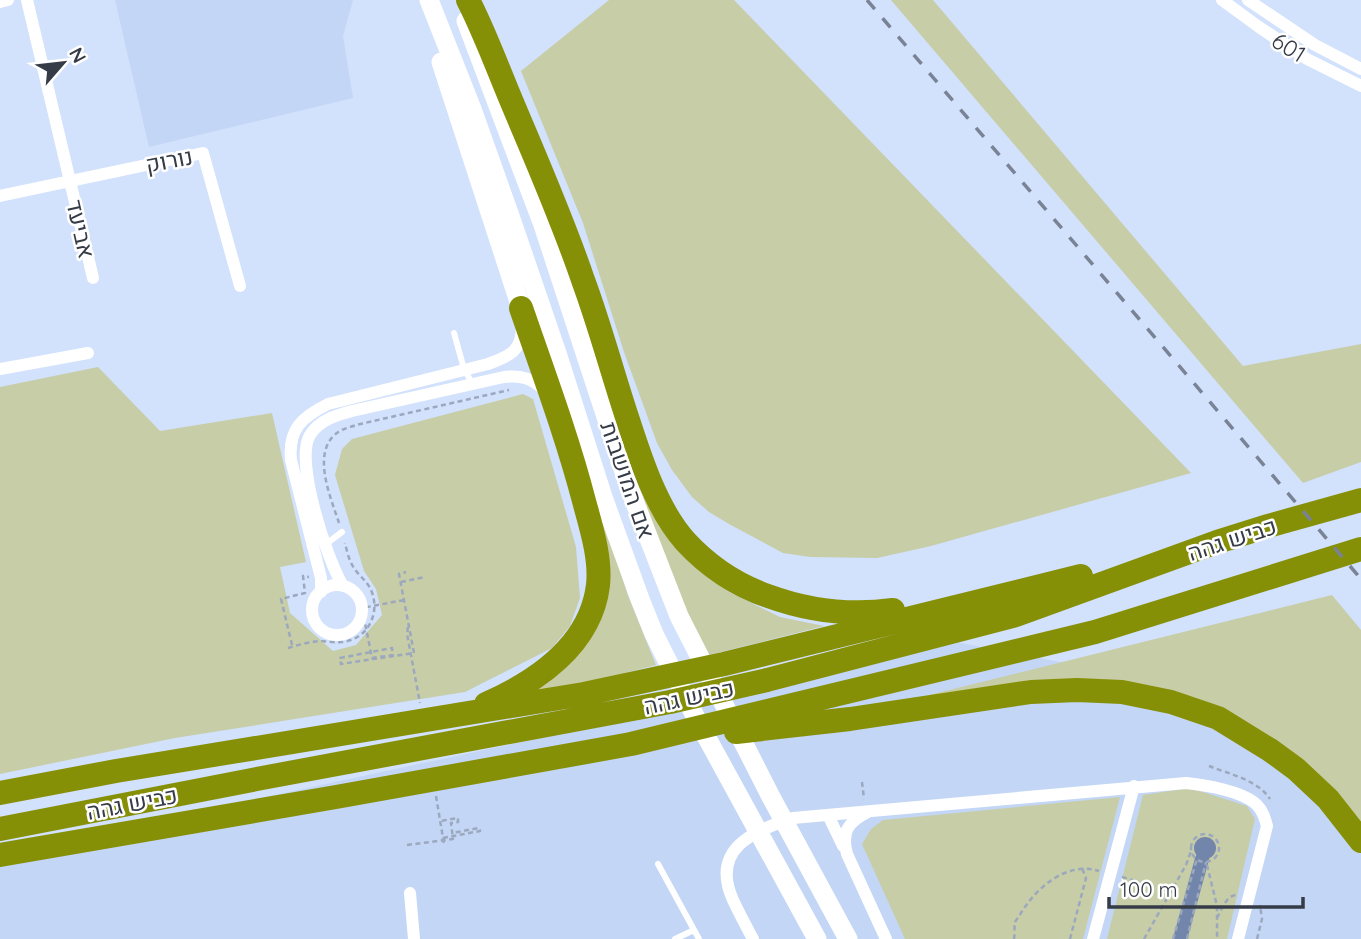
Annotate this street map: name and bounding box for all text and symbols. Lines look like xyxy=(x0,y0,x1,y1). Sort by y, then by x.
street label: 601 xyxy=(1267,26,1311,68)
north arrow xyxy=(28,28,98,98)
text: N xyxy=(64,43,92,67)
street label: נורוק xyxy=(143,141,195,179)
street label: אביעד xyxy=(60,197,102,261)
street label: אם המושבות xyxy=(594,418,662,542)
street label: כביש גהה xyxy=(1184,511,1280,567)
street label: כביש גהה xyxy=(641,673,737,721)
street label: כביש גהה xyxy=(84,780,180,826)
scale bar xyxy=(1109,866,1303,910)
text: 100 m xyxy=(1120,876,1178,902)

